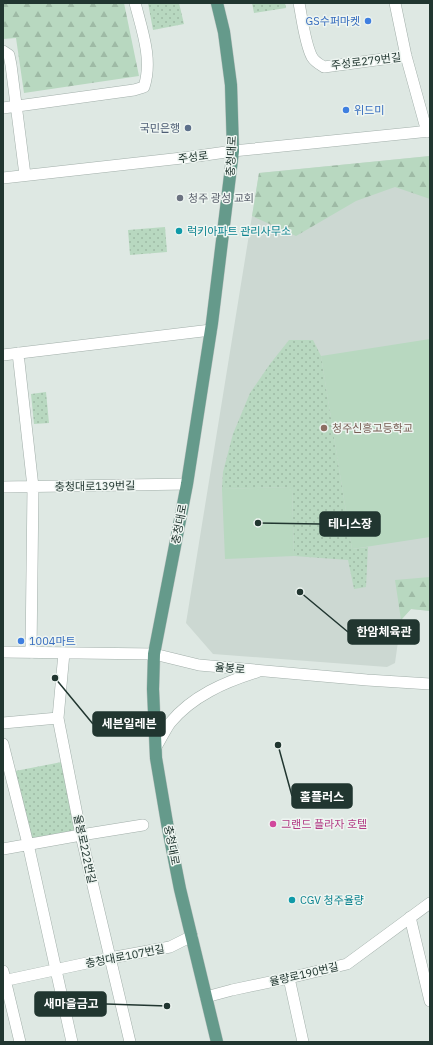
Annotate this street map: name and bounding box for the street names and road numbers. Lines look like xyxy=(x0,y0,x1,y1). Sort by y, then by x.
street label: 주성로279번길 xyxy=(330,50,402,72)
street label: 충청대로 xyxy=(223,135,239,177)
street label: 주성로 xyxy=(177,148,209,166)
street label: 충청대로139번길 xyxy=(55,478,135,494)
street label: 충청대로 xyxy=(168,503,190,545)
street label: 율봉로 xyxy=(214,660,246,676)
street label: 율봉로222번길 xyxy=(71,813,99,885)
street label: 충청대로 xyxy=(161,824,183,866)
street label: 충청대로107번길 xyxy=(84,941,166,971)
street label: 율량로190번길 xyxy=(268,959,340,989)

